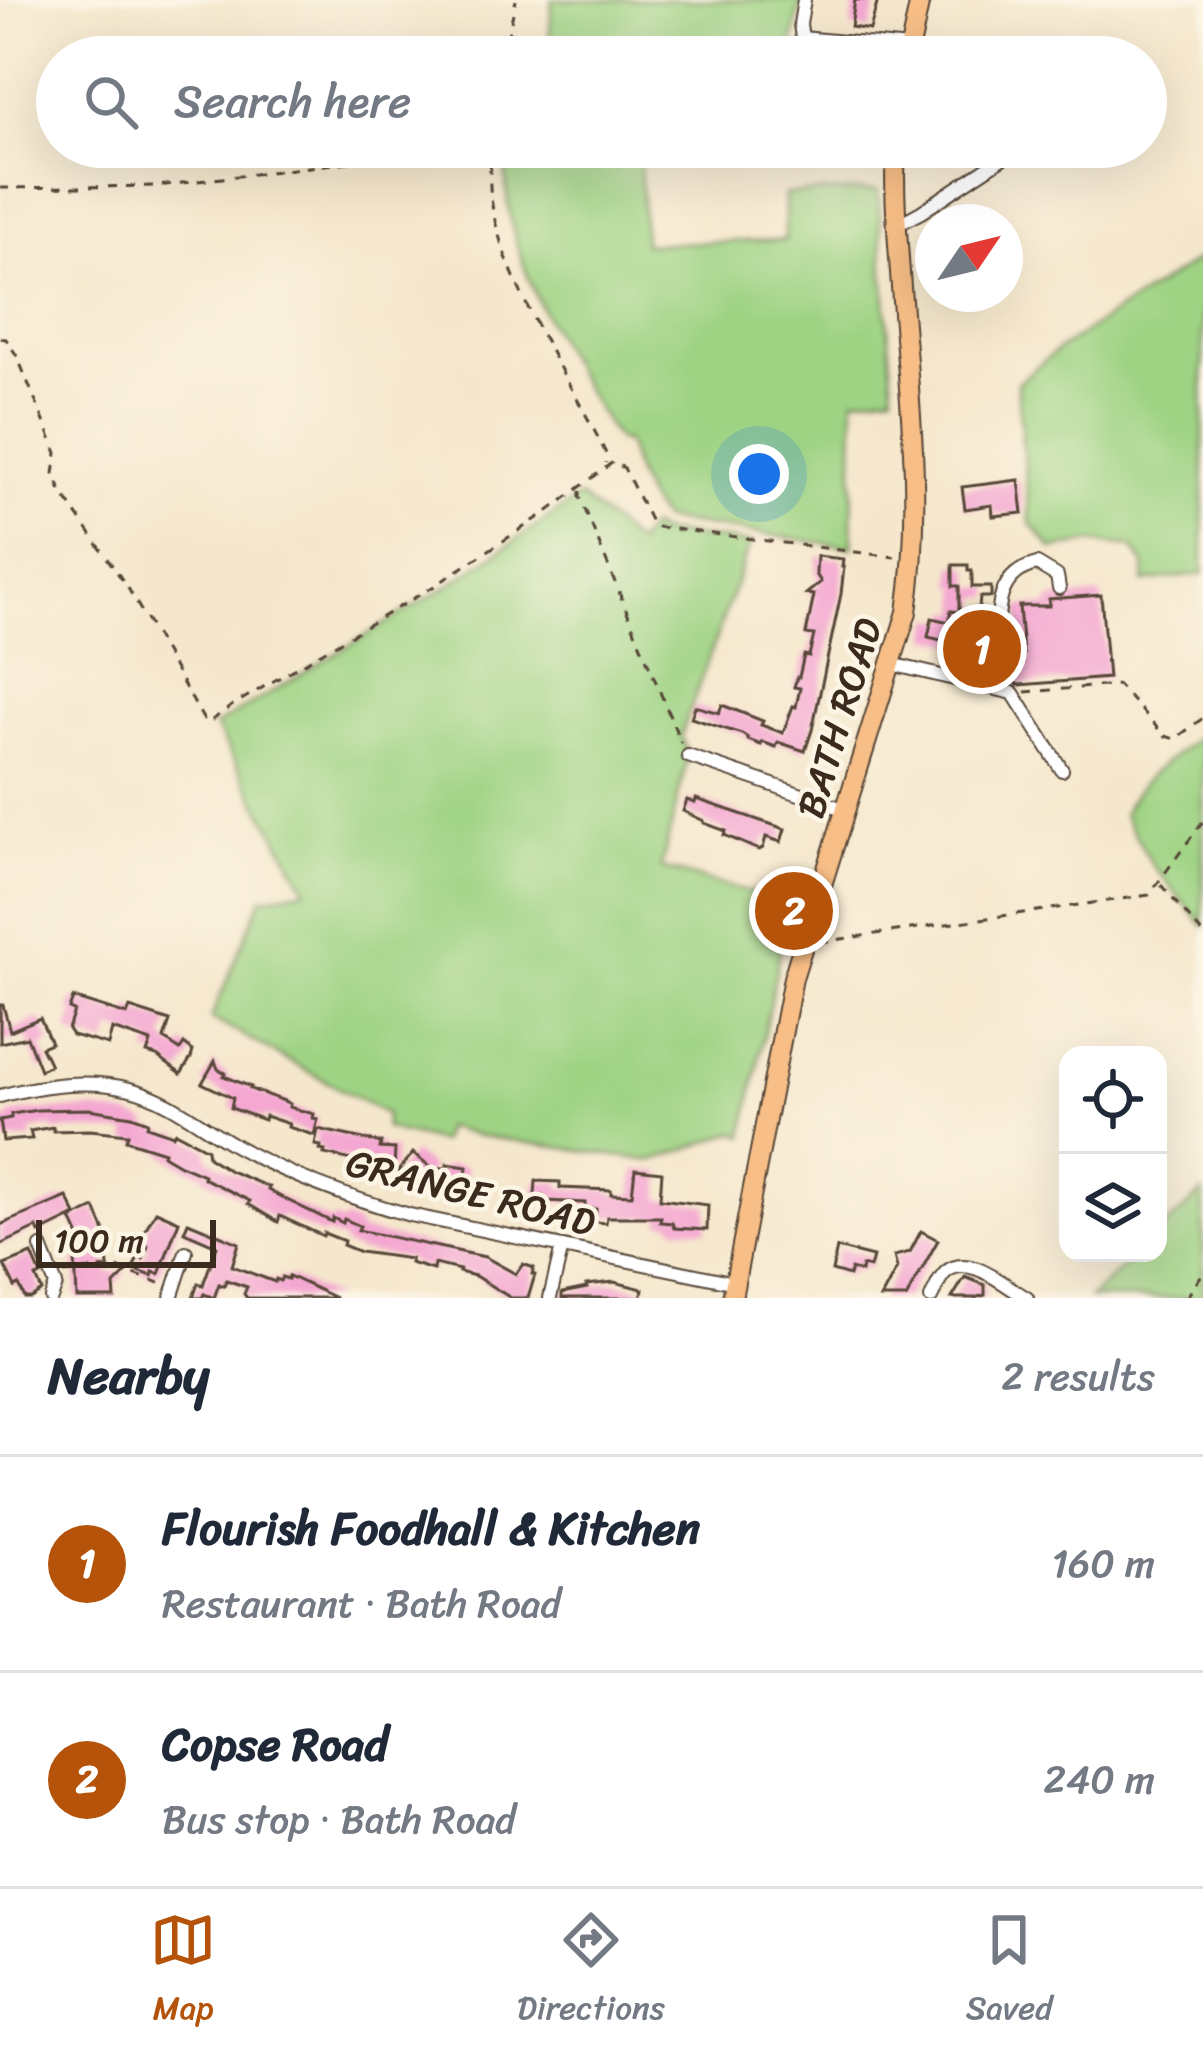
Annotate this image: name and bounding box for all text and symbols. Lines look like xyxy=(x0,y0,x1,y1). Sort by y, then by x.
search box xyxy=(36,36,1167,168)
text: Search here xyxy=(174,62,411,142)
icon: search xyxy=(78,69,144,135)
north arrow xyxy=(915,204,1023,312)
your location xyxy=(729,444,789,504)
pin: 1 xyxy=(943,604,1021,694)
street label: BATH ROAD xyxy=(776,609,902,827)
pin: 2 xyxy=(755,866,833,956)
map controls xyxy=(1059,1046,1167,1262)
button: locate xyxy=(1059,1046,1167,1154)
street label: GRANGE ROAD xyxy=(339,1128,603,1256)
button: layers xyxy=(1059,1154,1167,1262)
text: 100 m xyxy=(54,1212,144,1270)
scale bar xyxy=(36,1214,216,1267)
text: Nearby xyxy=(48,1331,209,1421)
text: 2 results xyxy=(1001,1342,1155,1411)
text: Flourish Foodhall & Kitchen xyxy=(162,1489,700,1569)
text: 1 xyxy=(79,1529,95,1598)
text: 160 m xyxy=(1051,1529,1155,1598)
text: Restaurant · Bath Road xyxy=(162,1569,561,1638)
text: Copse Road xyxy=(162,1705,388,1785)
text: 2 xyxy=(76,1745,98,1814)
text: 240 m xyxy=(1043,1745,1155,1814)
text: Bus stop · Bath Road xyxy=(162,1785,516,1854)
tab: Map xyxy=(150,1907,216,2037)
tab: Directions xyxy=(517,1907,665,2037)
tab: Saved xyxy=(966,1907,1053,2037)

